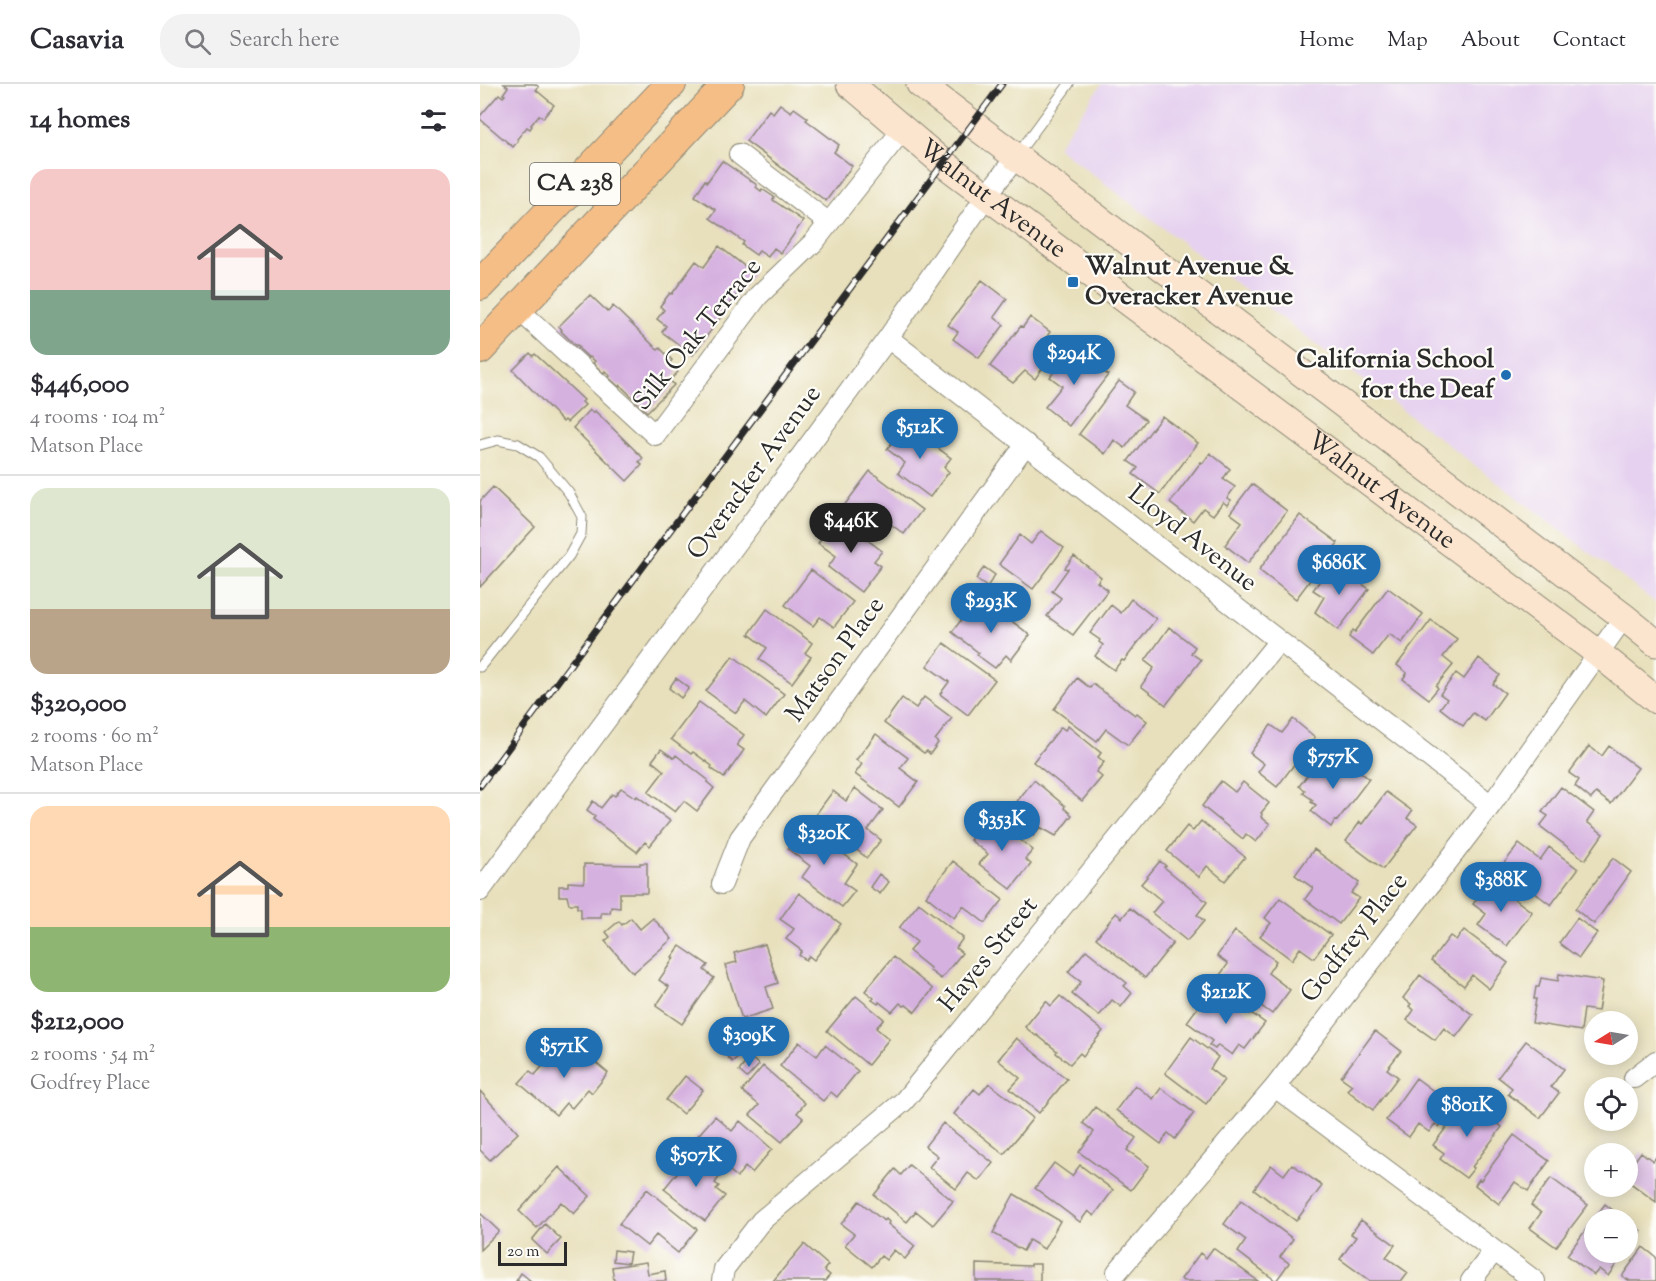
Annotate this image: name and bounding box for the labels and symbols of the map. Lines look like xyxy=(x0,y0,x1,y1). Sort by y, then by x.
street label: Walnut Avenue xyxy=(910,131,1074,268)
road number: CA 238 xyxy=(530,163,620,205)
place label: Walnut Avenue & Overacker Avenue xyxy=(1085,249,1294,316)
street label: Silk Oak Terrace xyxy=(625,251,771,419)
marker: Walnut Avenue & Overacker Avenue xyxy=(1066,275,1080,289)
pin: $294K xyxy=(1032,335,1116,386)
place label: California School for the Deaf xyxy=(1296,342,1496,409)
marker: California School for the Deaf xyxy=(1499,368,1513,382)
street label: Overacker Avenue xyxy=(679,378,831,568)
pin: $512K xyxy=(878,409,962,460)
street label: Walnut Avenue xyxy=(1299,422,1463,559)
street label: Lloyd Avenue xyxy=(1119,476,1265,602)
pin: $446K xyxy=(809,503,893,554)
pin: $686K xyxy=(1297,545,1381,596)
pin: $293K xyxy=(949,583,1033,634)
street label: Matson Place xyxy=(778,590,894,730)
pin: $757K xyxy=(1291,739,1375,790)
pin: $353K xyxy=(960,801,1044,852)
pin: $320K xyxy=(782,815,866,866)
pin: $388K xyxy=(1459,862,1543,913)
street label: Godfrey Place xyxy=(1292,865,1418,1011)
street label: Hayes Street xyxy=(931,889,1047,1021)
pin: $212K xyxy=(1184,974,1268,1025)
north arrow xyxy=(1584,1011,1638,1065)
pin: $309K xyxy=(707,1017,791,1068)
pin: $571K xyxy=(522,1028,606,1079)
pin: $801K xyxy=(1425,1087,1509,1138)
pin: $507K xyxy=(654,1137,738,1188)
scale bar xyxy=(498,1239,567,1266)

